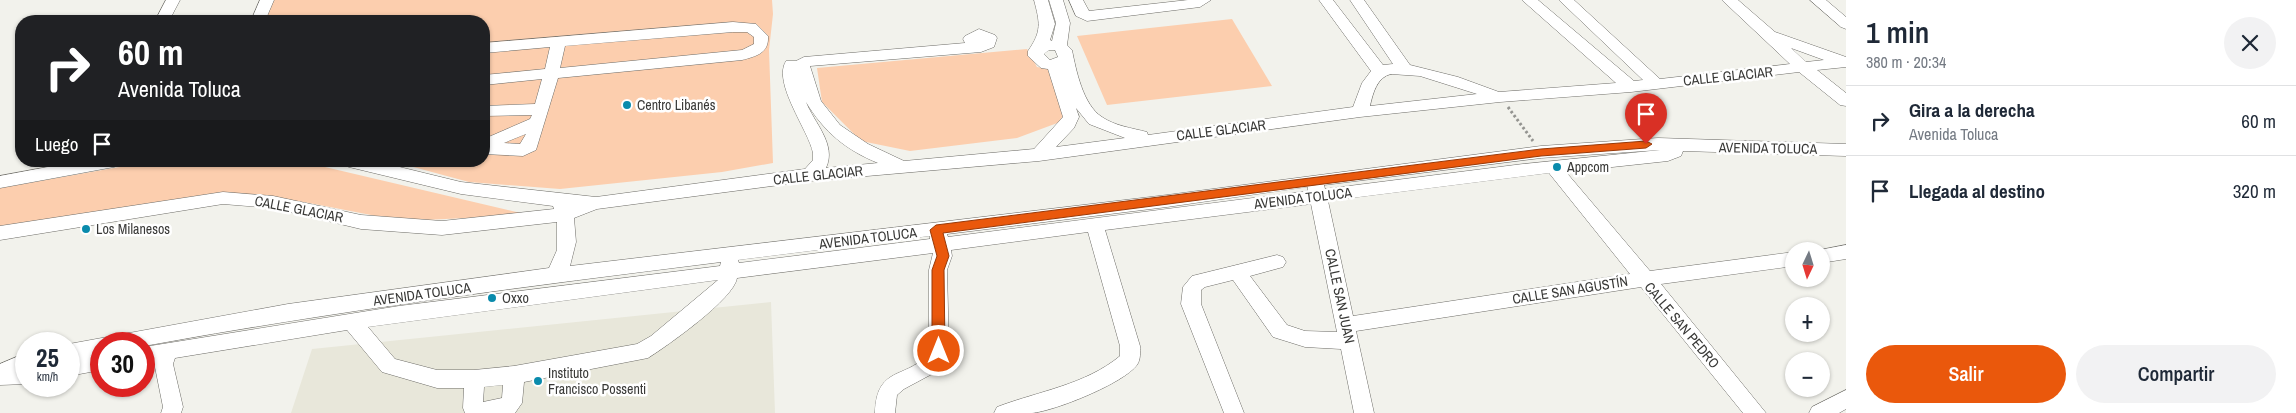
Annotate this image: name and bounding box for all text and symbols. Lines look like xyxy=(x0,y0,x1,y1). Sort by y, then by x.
text: 1 min xyxy=(1866,12,1929,52)
button: close xyxy=(2224,17,2276,69)
text: 60 m xyxy=(118,29,183,76)
icon: right xyxy=(35,35,100,100)
text: 380 m · 20:34 xyxy=(1866,51,1946,73)
street label: CALLE GLACIAR xyxy=(1682,62,1774,90)
text: Avenida Toluca xyxy=(118,74,241,104)
pin xyxy=(1625,93,1667,144)
place label: Centro Libanés xyxy=(637,96,716,114)
text: Gira a la derecha xyxy=(1909,97,2035,123)
marker: Centro Libanés xyxy=(621,99,633,111)
icon: arrive xyxy=(1632,100,1660,128)
icon: right xyxy=(1866,107,1894,135)
text: 60 m xyxy=(2241,108,2276,134)
street label: CALLE GLACIAR xyxy=(1175,116,1267,144)
text: Avenida Toluca xyxy=(1909,123,1998,145)
icon: arrive xyxy=(88,130,116,158)
text: Luego xyxy=(35,131,78,157)
street label: AVENIDA TOLUCA xyxy=(1718,138,1818,158)
place label: Appcom xyxy=(1566,158,1609,176)
street label: CALLE GLACIAR xyxy=(772,161,864,189)
marker: Appcom xyxy=(1551,161,1563,173)
icon: arrive xyxy=(1866,177,1894,205)
text: Llegada al destino xyxy=(1909,178,2045,204)
text: 320 m xyxy=(2233,178,2276,204)
street label: AVENIDA TOLUCA xyxy=(1252,183,1353,213)
street label: CALLE GLACIAR xyxy=(253,192,345,226)
place label: Los Milanesos xyxy=(96,220,170,238)
marker: Los Milanesos xyxy=(80,223,92,235)
street label: AVENIDA TOLUCA xyxy=(817,223,918,253)
north arrow xyxy=(1785,242,1830,288)
map controls xyxy=(1785,242,1830,397)
street label: CALLE SAN JUAN xyxy=(1321,247,1359,345)
street label: CALLE SAN AGUSTÍN xyxy=(1511,272,1629,308)
street label: AVENIDA TOLUCA xyxy=(371,278,472,310)
street label: CALLE SAN PEDRO xyxy=(1641,278,1723,372)
place label: Oxxo xyxy=(502,289,529,307)
marker: Oxxo xyxy=(486,292,498,304)
button: + xyxy=(1785,297,1830,342)
position arrow xyxy=(912,324,964,376)
speed limit sign: 30 xyxy=(90,332,155,397)
text: 25 xyxy=(36,341,59,375)
button: Salir xyxy=(1866,345,2066,403)
button: Compartir xyxy=(2076,345,2276,403)
button: − xyxy=(1785,352,1830,397)
place label: Instituto Francisco Possenti xyxy=(548,364,646,398)
text: km/h xyxy=(37,369,58,385)
marker: Instituto Francisco Possenti xyxy=(532,375,544,387)

